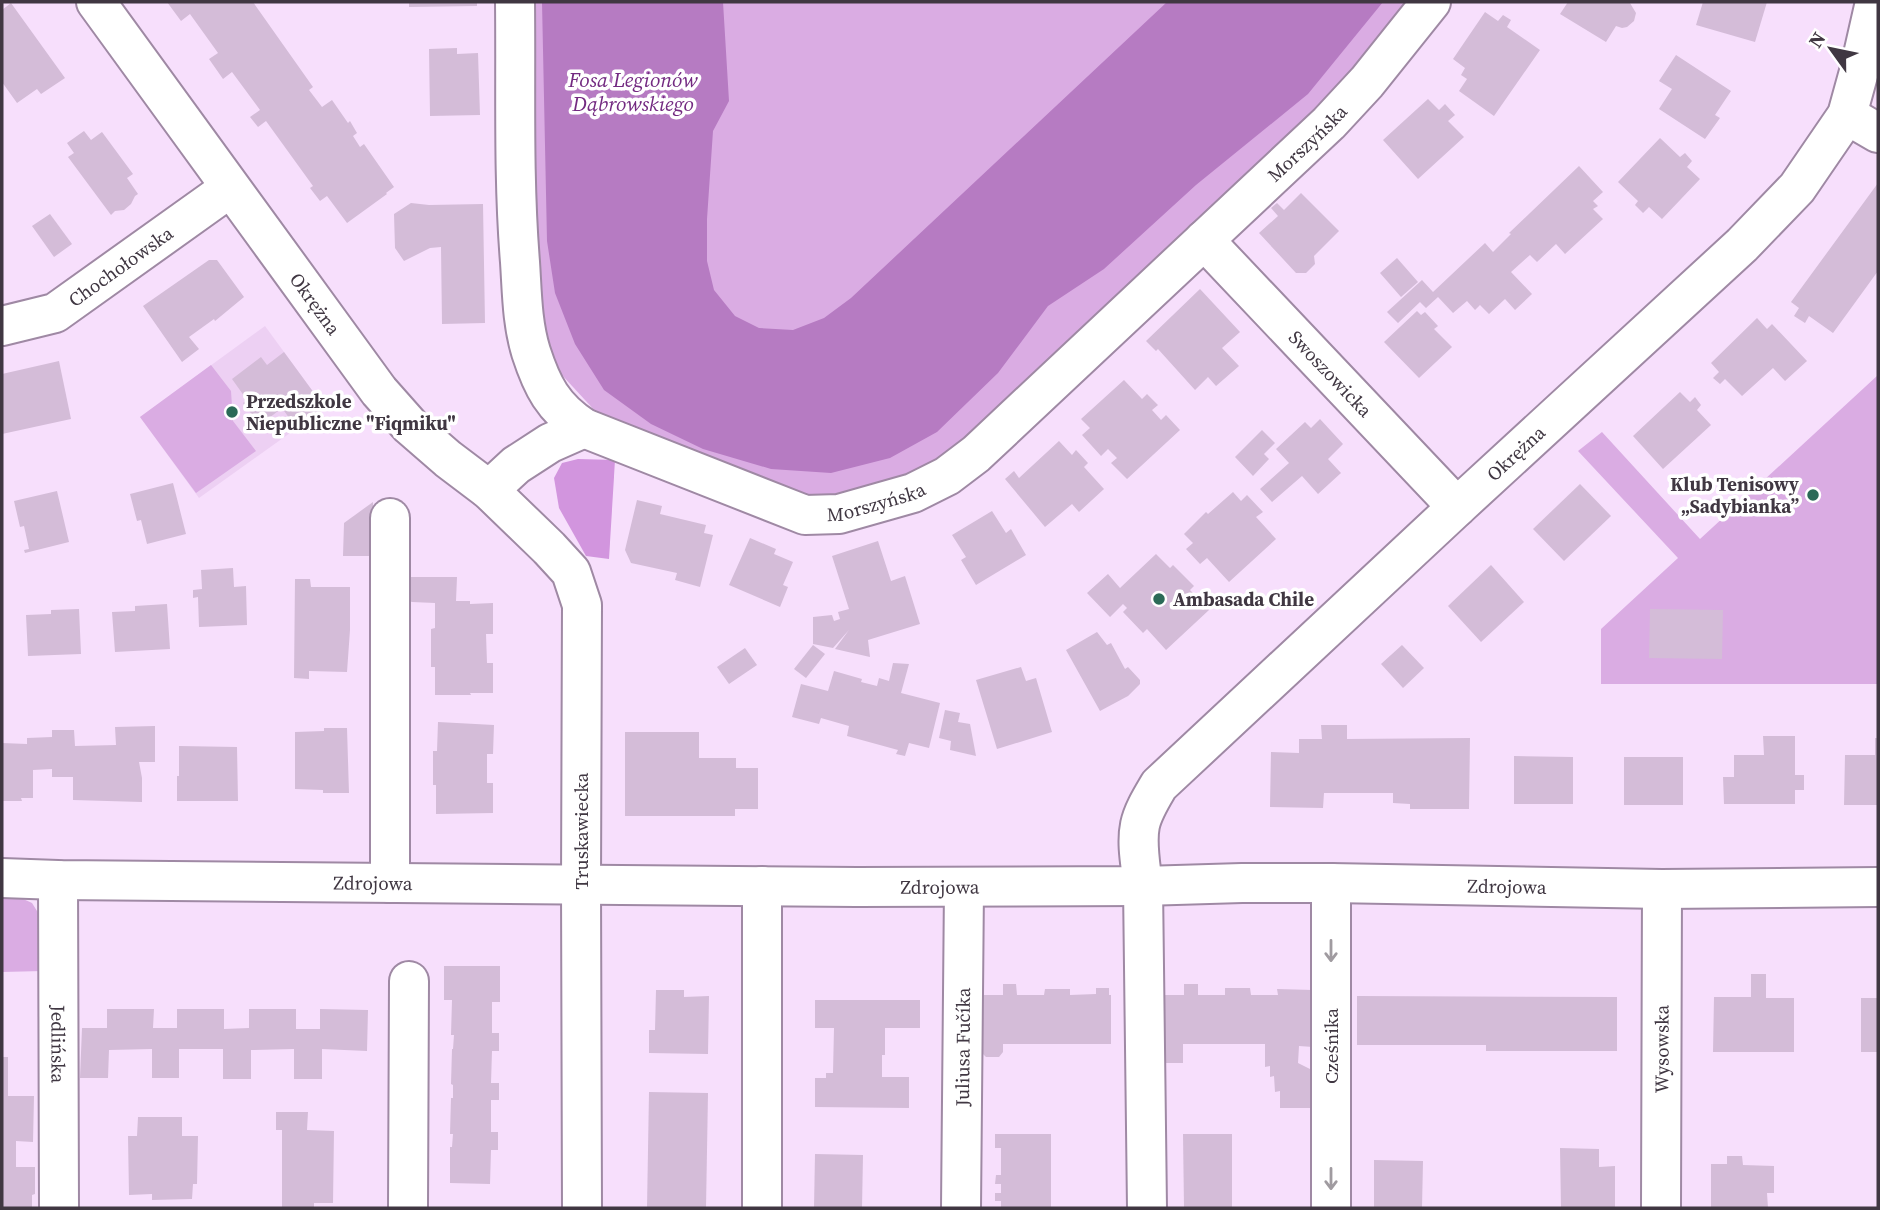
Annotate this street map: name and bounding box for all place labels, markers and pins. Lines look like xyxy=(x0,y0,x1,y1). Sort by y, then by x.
place label: Przedszkole Niepubliczne "Fiqmiku" xyxy=(246,388,456,436)
marker: Przedszkole Niepubliczne "Fiqmiku" xyxy=(224,404,240,420)
place label: Klub Tenisowy „Sadybianka” xyxy=(1670,471,1800,519)
marker: Klub Tenisowy „Sadybianka” xyxy=(1805,487,1821,503)
place label: Ambasada Chile xyxy=(1173,586,1314,612)
marker: Ambasada Chile xyxy=(1151,591,1167,607)

